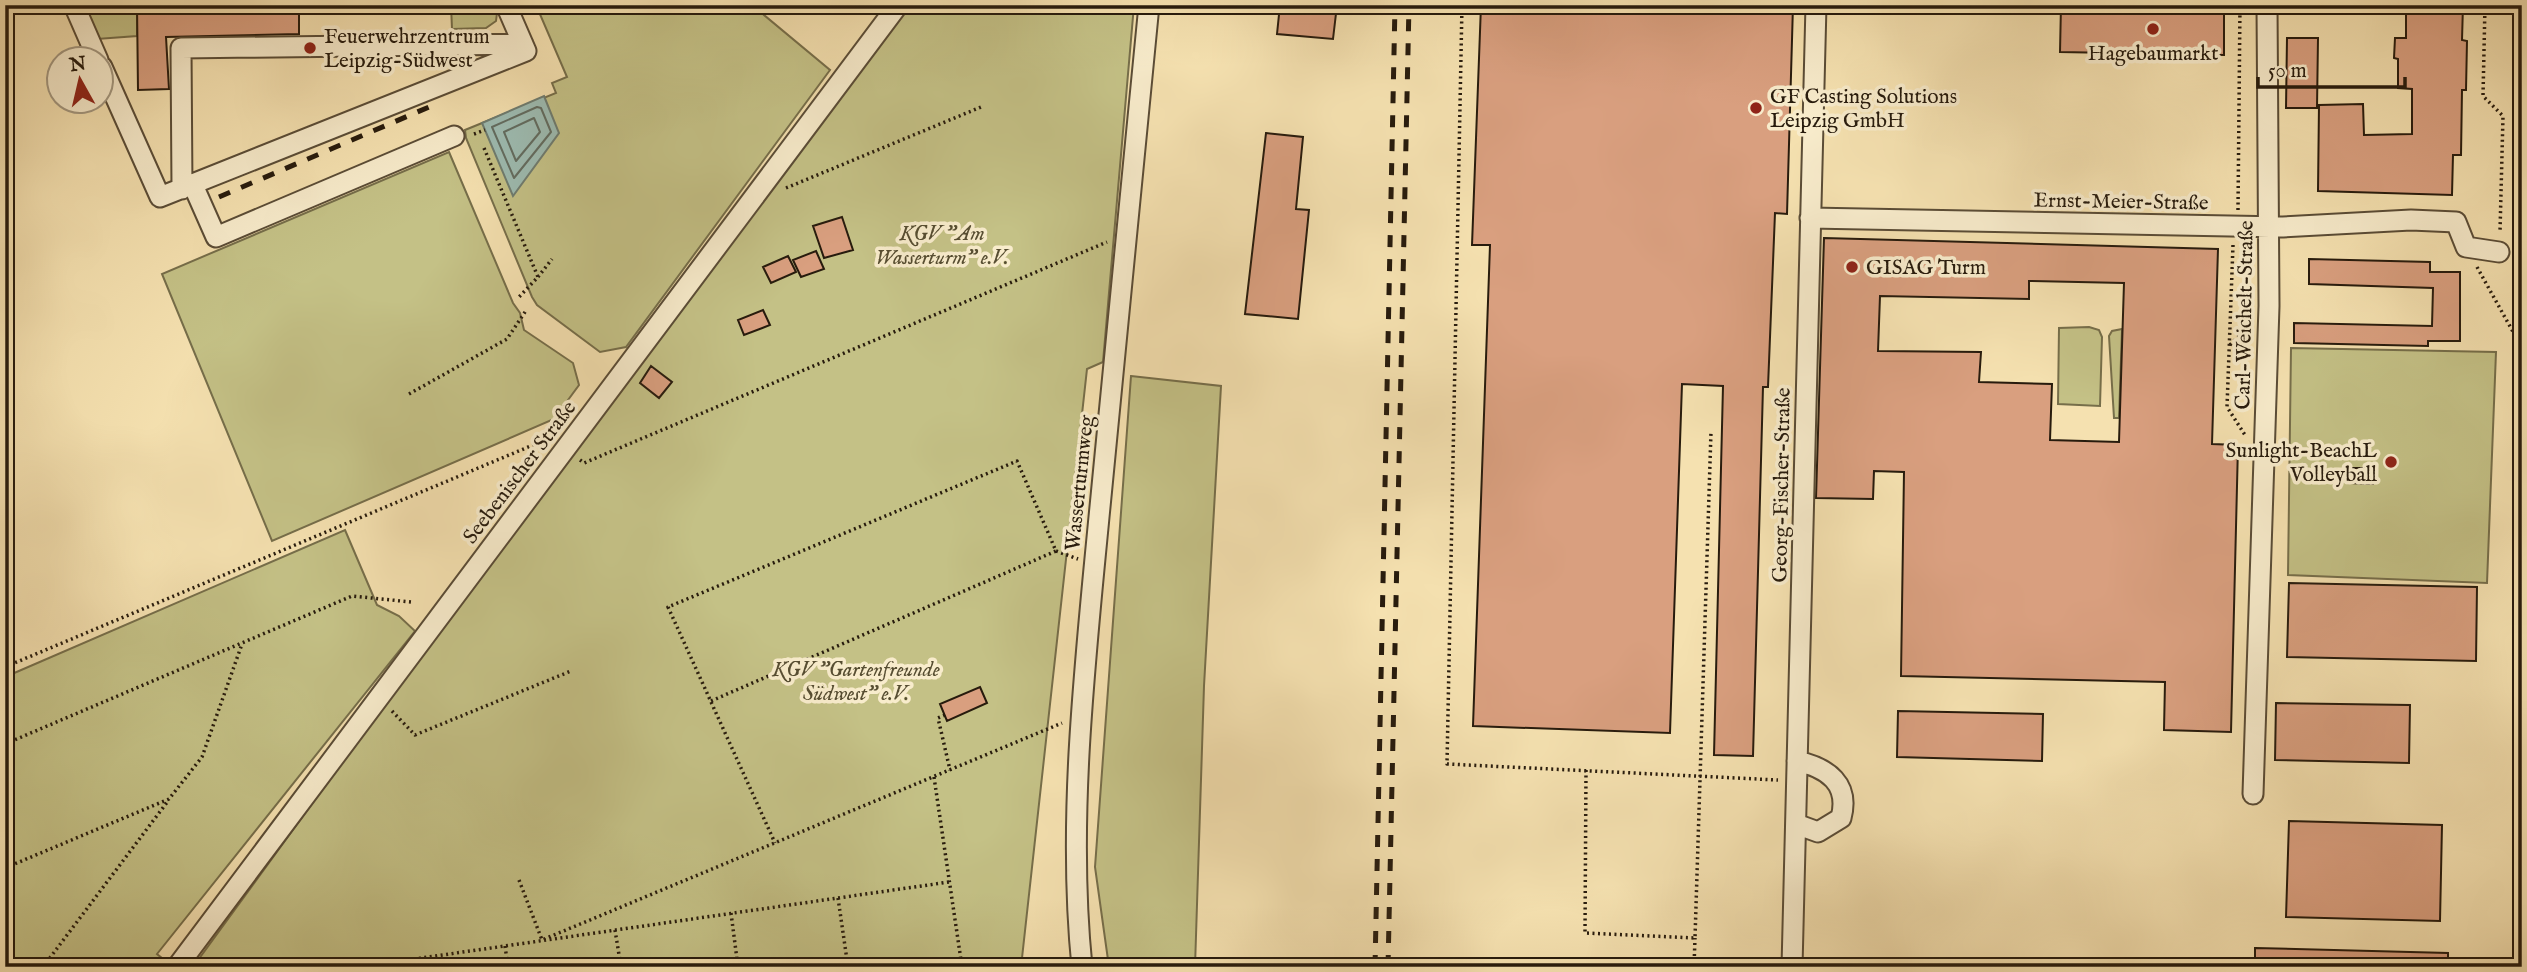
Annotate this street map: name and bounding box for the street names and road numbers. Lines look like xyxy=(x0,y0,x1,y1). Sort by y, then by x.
street label: Ernst-Meier-Straße xyxy=(2033,187,2209,218)
street label: Carl-Weichelt-Straße xyxy=(2230,220,2261,410)
street label: Georg-Fischer-Straße xyxy=(1767,387,1798,583)
street label: Seebenischer Straße xyxy=(458,396,583,550)
street label: Wasserturmweg xyxy=(1060,413,1101,552)

